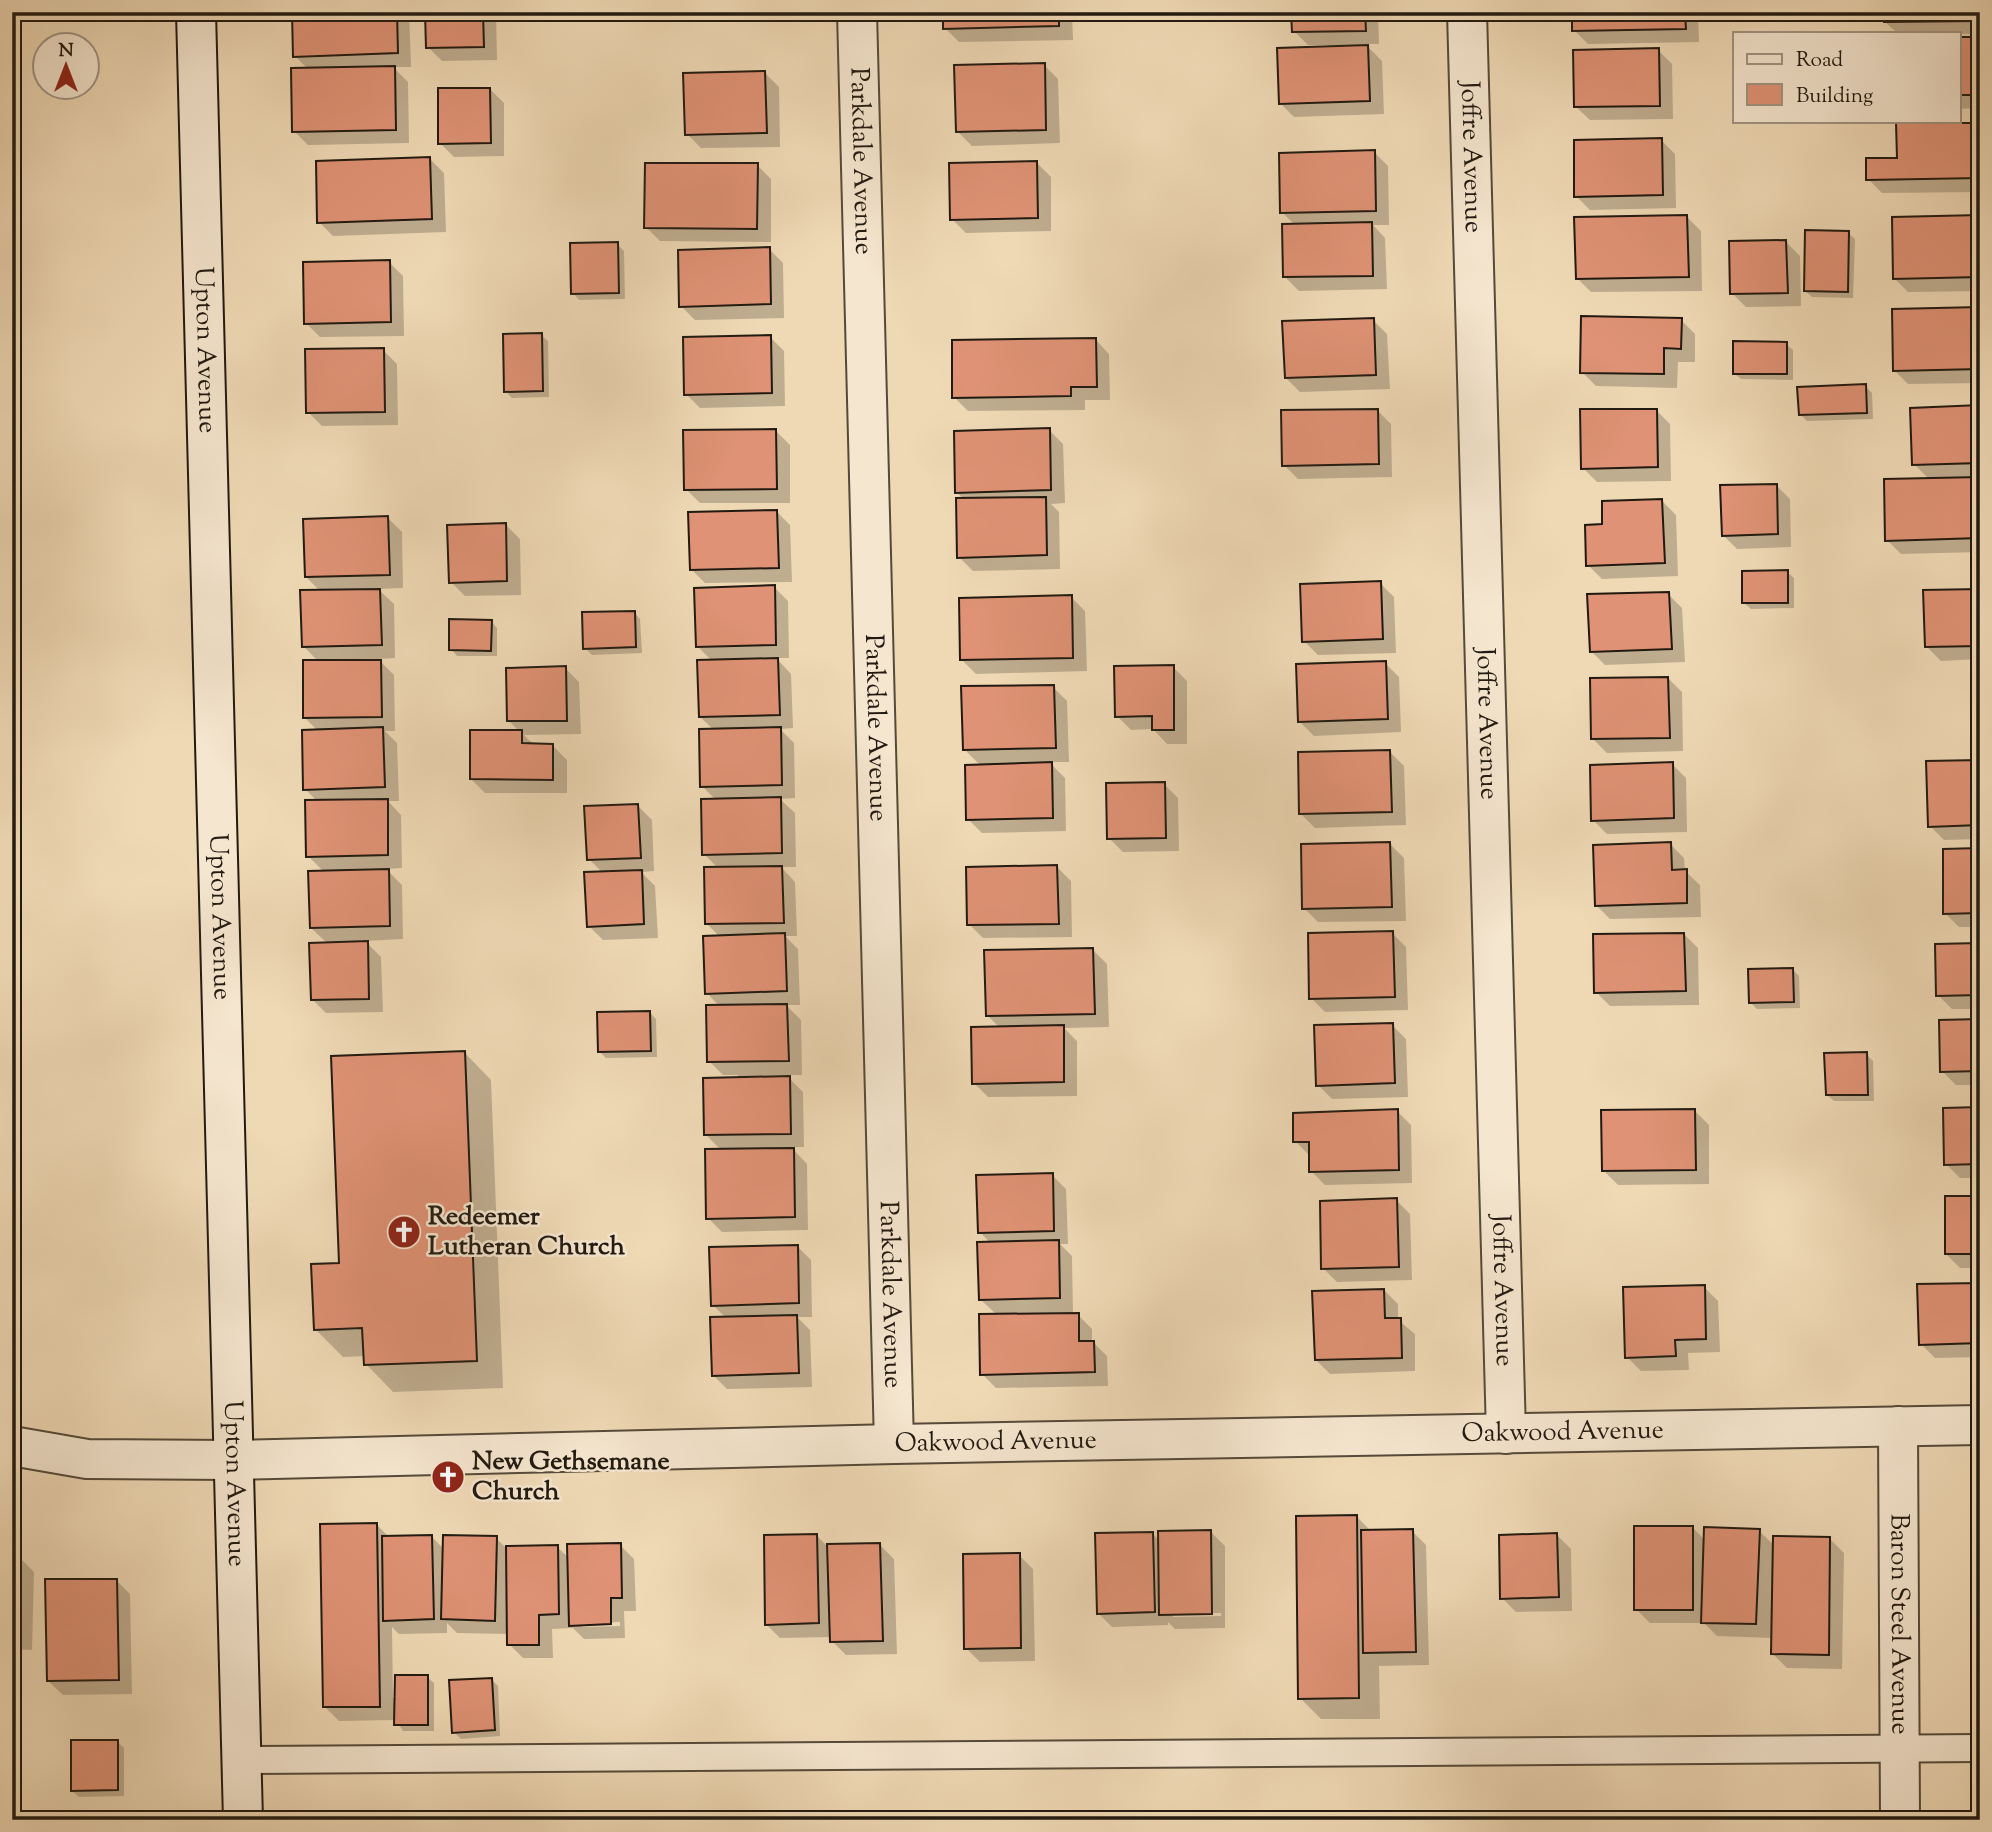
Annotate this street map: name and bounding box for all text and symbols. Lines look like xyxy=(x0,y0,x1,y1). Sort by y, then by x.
north arrow xyxy=(32,32,102,102)
legend xyxy=(1733,32,1960,122)
text: N xyxy=(58,38,74,65)
text: Road xyxy=(1796,46,1843,76)
street label: Parkdale Avenue xyxy=(840,67,882,255)
street label: Joffre Avenue xyxy=(1450,78,1492,233)
text: Building xyxy=(1796,82,1873,112)
street label: Upton Avenue xyxy=(184,266,225,434)
street label: Parkdale Avenue xyxy=(855,634,896,822)
street label: Joffre Avenue xyxy=(1466,645,1507,800)
street label: Upton Avenue xyxy=(199,833,240,1000)
place label: Redeemer Lutheran Church xyxy=(428,1199,626,1266)
street label: Parkdale Avenue xyxy=(869,1200,911,1389)
street label: Joffre Avenue xyxy=(1481,1212,1523,1367)
church icon: Redeemer Lutheran Church xyxy=(385,1213,423,1251)
street label: Upton Avenue xyxy=(214,1400,255,1567)
street label: Oakwood Avenue xyxy=(1461,1412,1664,1453)
street label: Oakwood Avenue xyxy=(894,1422,1097,1462)
place label: New Gethsemane Church xyxy=(472,1444,670,1511)
church icon: New Gethsemane Church xyxy=(429,1458,467,1496)
street label: Baron Steel Avenue xyxy=(1880,1513,1918,1735)

